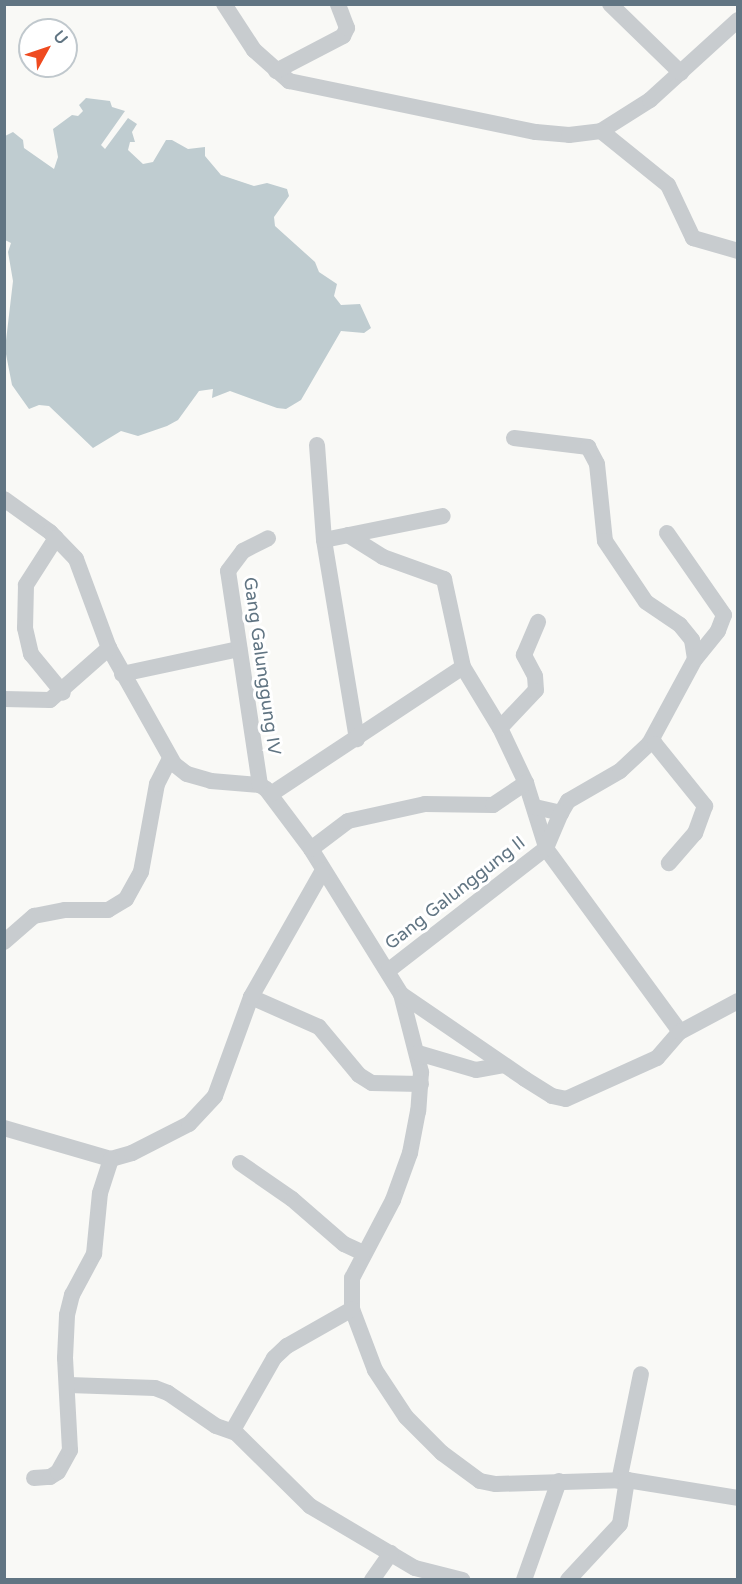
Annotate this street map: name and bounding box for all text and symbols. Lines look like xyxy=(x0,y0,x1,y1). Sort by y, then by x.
north arrow xyxy=(18,18,78,78)
text: U xyxy=(49,27,72,49)
street label: Gang Galunggung IV xyxy=(239,576,285,756)
street label: Gang Galunggung II xyxy=(381,832,529,954)

